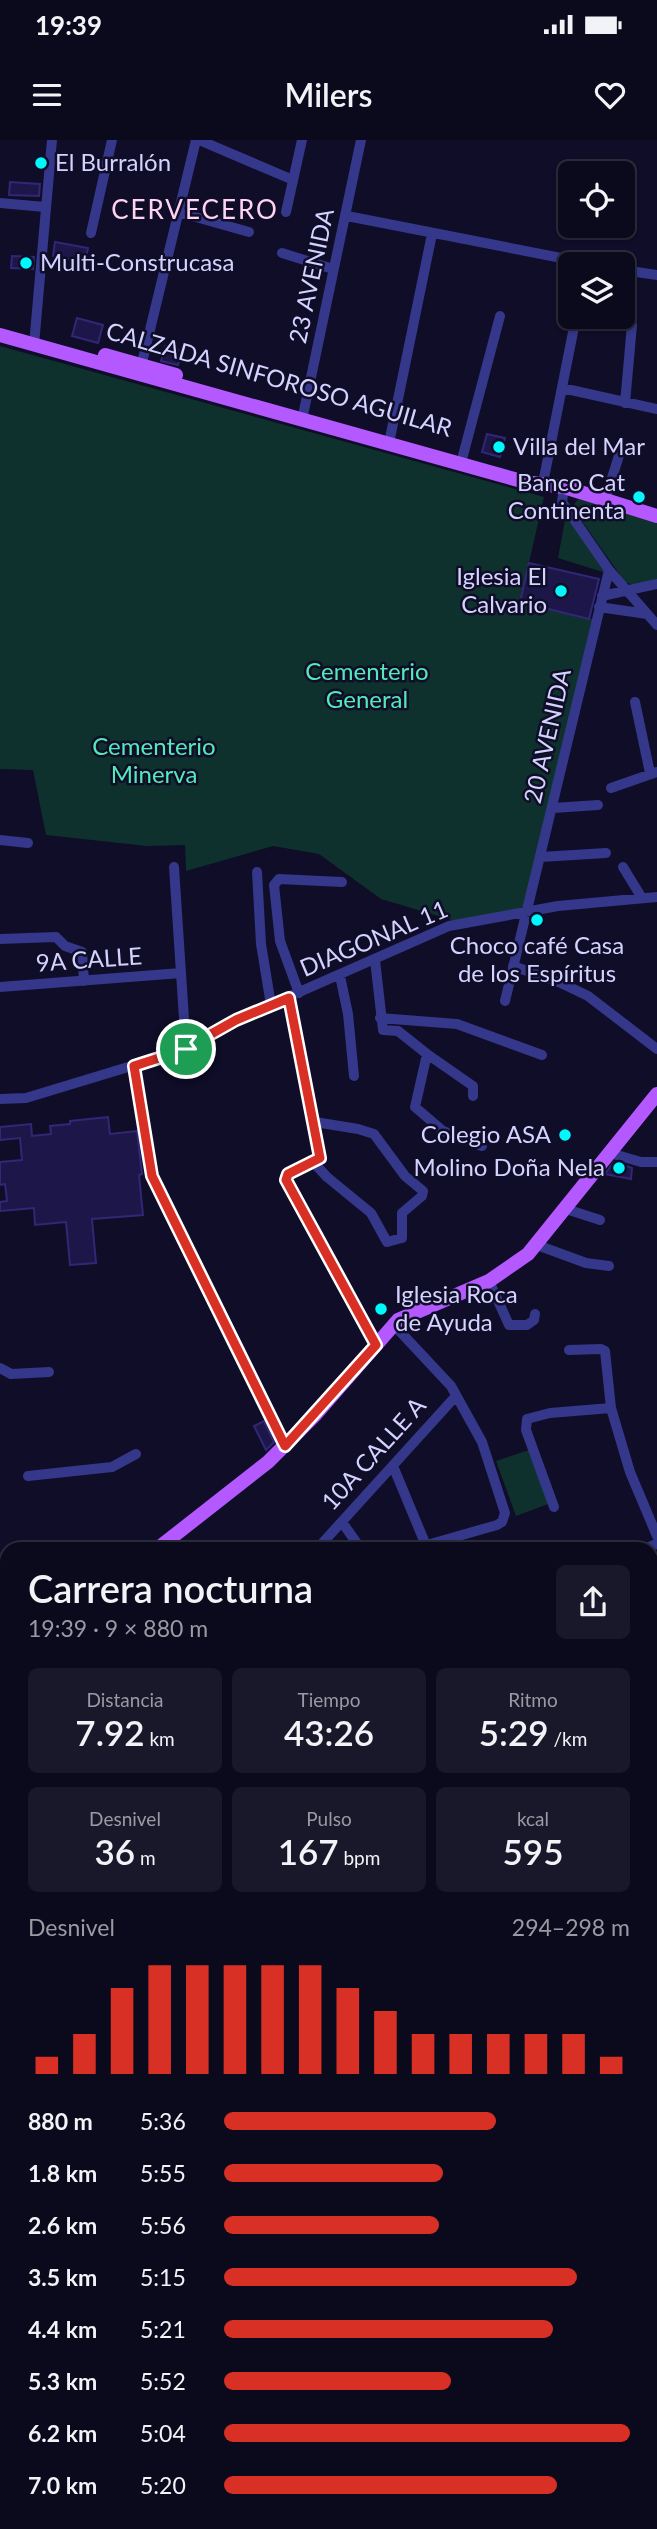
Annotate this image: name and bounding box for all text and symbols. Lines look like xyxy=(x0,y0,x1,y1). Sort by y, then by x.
text: 19:39 xyxy=(35,9,102,41)
text: Milers xyxy=(284,75,373,114)
icon: menu xyxy=(28,76,66,114)
icon: heart xyxy=(591,76,629,114)
place label: El Burralón xyxy=(55,147,171,176)
marker: El Burralón xyxy=(33,155,49,171)
map controls xyxy=(558,161,635,329)
button: locate xyxy=(558,161,635,238)
district label: CERVECERO xyxy=(111,193,279,225)
street label: 23 AVENIDA xyxy=(282,205,339,346)
place label: Multi-Construcasa xyxy=(40,247,234,276)
button: layers xyxy=(558,252,635,329)
marker: Multi-Construcasa xyxy=(18,255,34,271)
street label: CALZADA SINFOROSO AGUILAR xyxy=(103,315,456,442)
place label: Villa del Mar xyxy=(513,431,645,460)
marker: Villa del Mar xyxy=(491,439,507,455)
place label: Banco Cat Continenta xyxy=(508,467,625,524)
marker: Banco Cat Continenta xyxy=(631,489,647,505)
place label: Iglesia El Calvario xyxy=(456,561,547,618)
marker: Iglesia El Calvario xyxy=(553,583,569,599)
park label: Cementerio General xyxy=(305,656,429,713)
street label: 20 AVENIDA xyxy=(517,665,576,806)
park label: Cementerio Minerva xyxy=(92,731,216,788)
street label: DIAGONAL 11 xyxy=(295,893,452,982)
marker: Choco café Casa de los Espíritus xyxy=(529,912,545,928)
place label: Choco café Casa de los Espíritus xyxy=(450,930,624,987)
street label: 9A CALLE xyxy=(35,940,143,977)
pin xyxy=(156,1019,216,1079)
icon: arrive xyxy=(167,1030,205,1068)
place label: Colegio ASA xyxy=(421,1119,552,1148)
marker: Colegio ASA xyxy=(557,1127,573,1143)
place label: Molino Doña Nela xyxy=(414,1152,605,1181)
marker: Molino Doña Nela xyxy=(611,1160,627,1176)
place label: Iglesia Roca de Ayuda xyxy=(395,1279,518,1336)
marker: Iglesia Roca de Ayuda xyxy=(373,1301,389,1317)
street label: 10A CALLE A xyxy=(315,1390,432,1515)
text: Carrera nocturna xyxy=(28,1565,313,1611)
button: share xyxy=(556,1565,630,1639)
text: 19:39 · 9 × 880 m xyxy=(28,1614,208,1642)
text: Distancia xyxy=(87,1688,163,1711)
text: Tiempo xyxy=(298,1688,360,1711)
text: Ritmo xyxy=(508,1688,558,1711)
text: 7.92 xyxy=(75,1711,145,1753)
text: 43:26 xyxy=(284,1711,374,1753)
text: 5:29 xyxy=(479,1711,549,1753)
text: km xyxy=(145,1727,175,1750)
text: /km xyxy=(549,1727,587,1750)
text: Desnivel xyxy=(89,1807,161,1830)
text: Pulso xyxy=(306,1807,352,1830)
text: kcal xyxy=(517,1807,549,1830)
text: 36 xyxy=(94,1830,135,1872)
text: 167 xyxy=(278,1830,339,1872)
text: 595 xyxy=(503,1830,563,1872)
text: m xyxy=(135,1846,156,1869)
text: bpm xyxy=(339,1846,380,1869)
text: Desnivel xyxy=(28,1913,115,1941)
text: 294–298 m xyxy=(512,1913,630,1941)
text: 880 m xyxy=(28,2107,93,2135)
text: 5:36 xyxy=(140,2107,186,2135)
text: 1.8 km xyxy=(28,2159,97,2187)
text: 5:55 xyxy=(140,2159,186,2187)
text: 2.6 km xyxy=(28,2211,97,2239)
text: 5:56 xyxy=(140,2211,186,2239)
text: 3.5 km xyxy=(28,2263,97,2291)
text: 5:15 xyxy=(140,2263,186,2291)
text: 4.4 km xyxy=(28,2315,97,2343)
text: 5:21 xyxy=(140,2315,186,2343)
text: 5.3 km xyxy=(28,2367,97,2395)
text: 5:52 xyxy=(140,2367,186,2395)
text: 6.2 km xyxy=(28,2419,97,2447)
text: 5:04 xyxy=(140,2419,186,2447)
text: 7.0 km xyxy=(28,2471,97,2499)
text: 5:20 xyxy=(140,2471,186,2499)

